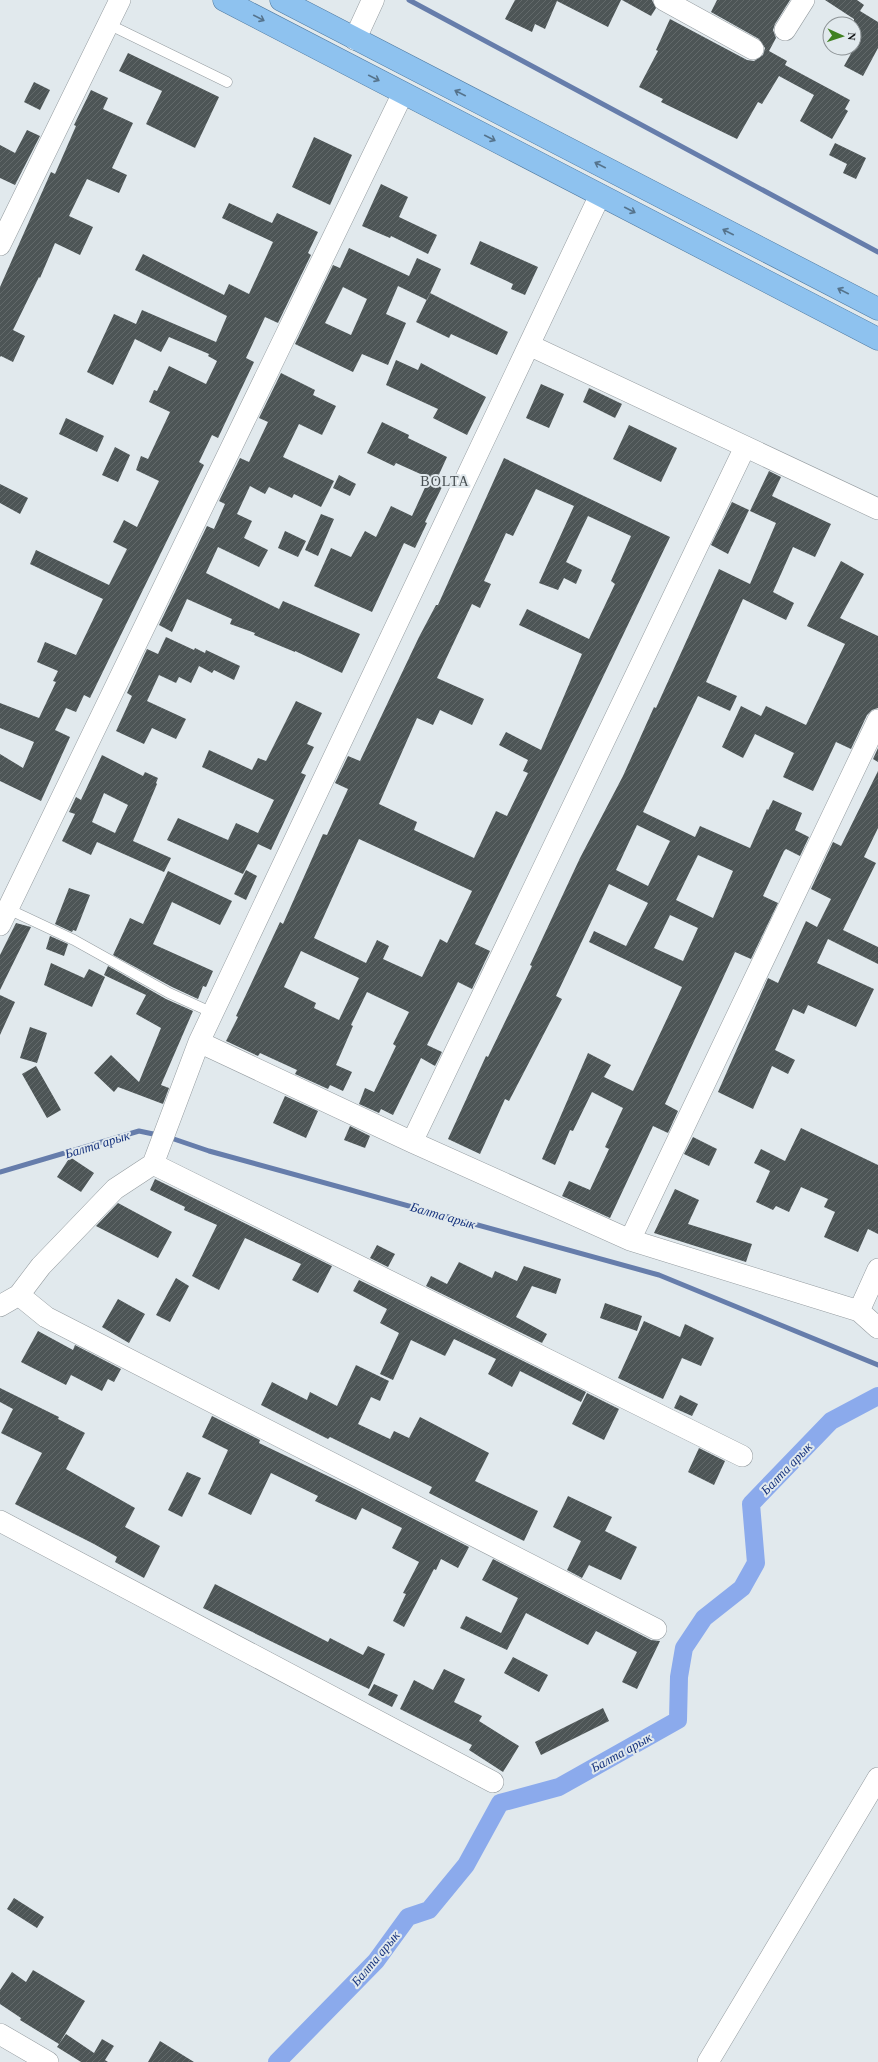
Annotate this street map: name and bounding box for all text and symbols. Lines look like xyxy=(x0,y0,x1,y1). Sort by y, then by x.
one-way arrow xyxy=(253,15,265,22)
north arrow xyxy=(822,16,862,56)
text: N xyxy=(846,32,858,41)
one-way arrow xyxy=(368,74,380,82)
one-way arrow xyxy=(454,89,466,96)
one-way arrow xyxy=(484,134,496,142)
one-way arrow xyxy=(594,161,606,169)
one-way arrow xyxy=(624,207,636,214)
one-way arrow xyxy=(722,227,734,235)
one-way arrow xyxy=(838,287,850,295)
district label: BOLTA xyxy=(420,474,470,489)
water label: Балта арык xyxy=(62,1127,132,1162)
water label: Балта арык xyxy=(408,1199,478,1232)
water label: Балта арык xyxy=(757,1438,816,1498)
water label: Балта арык xyxy=(587,1729,655,1776)
water label: Балта арык xyxy=(347,1927,403,1990)

